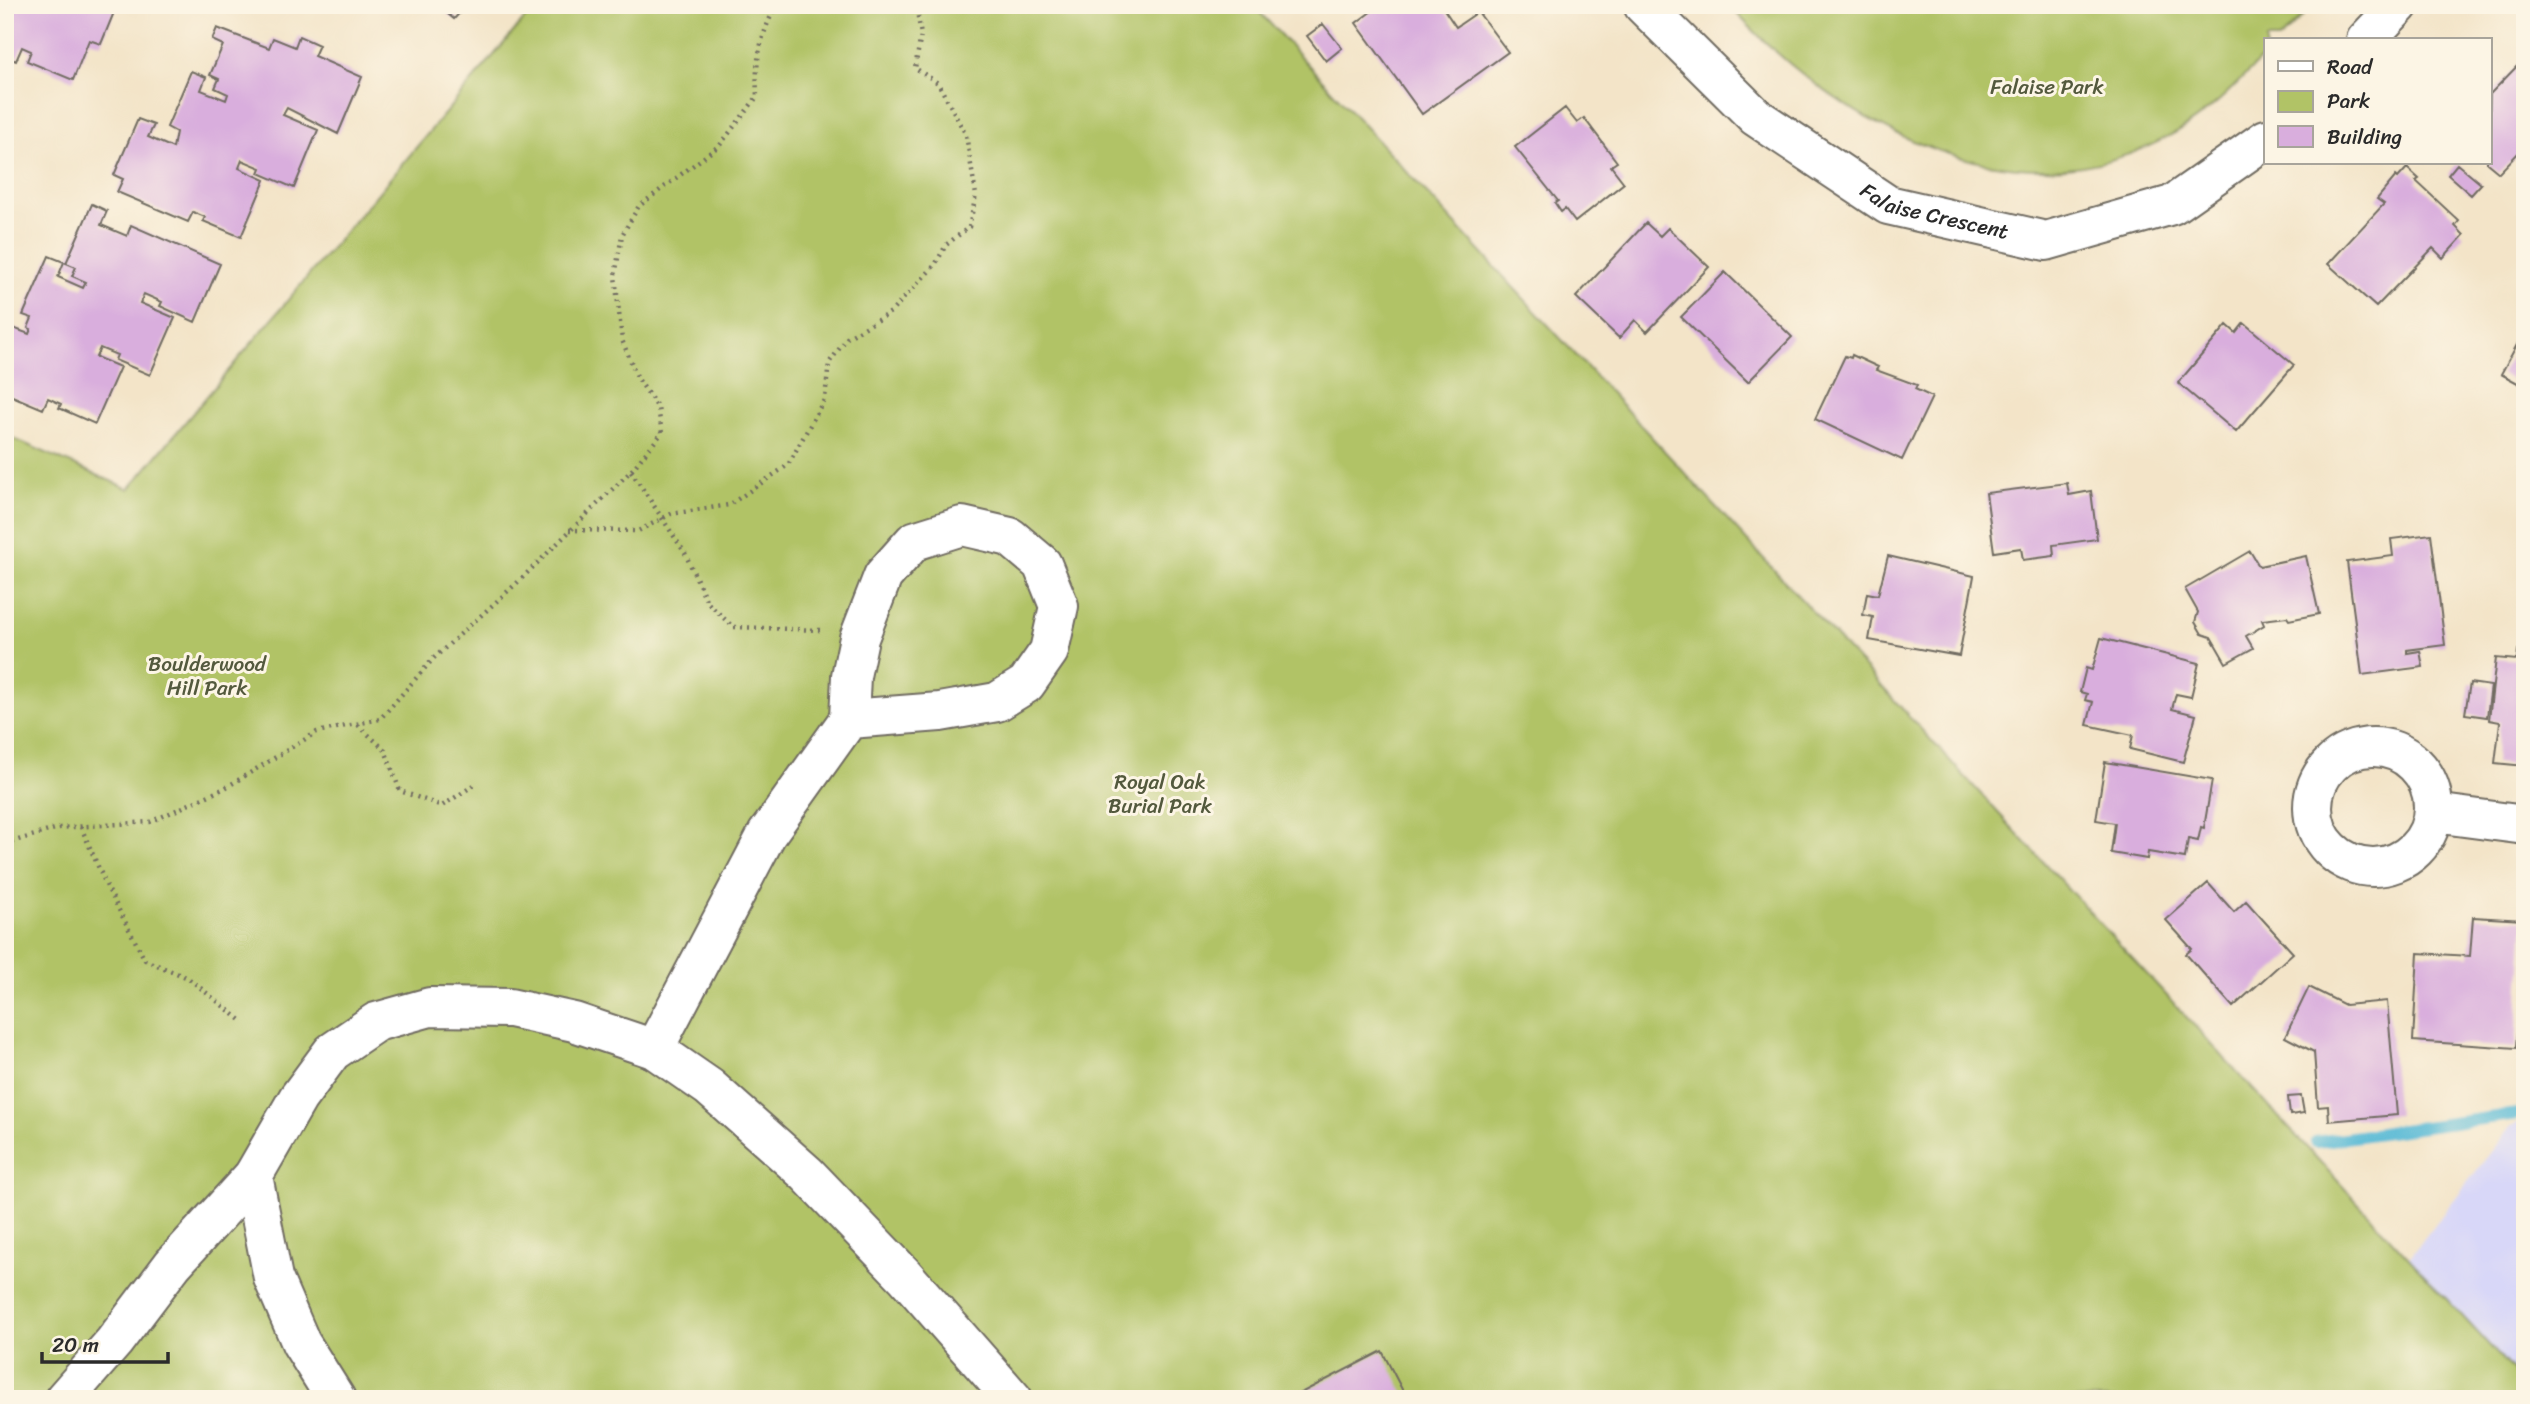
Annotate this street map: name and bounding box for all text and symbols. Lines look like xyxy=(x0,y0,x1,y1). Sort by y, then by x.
legend xyxy=(2264,38,2492,164)
text: Road xyxy=(2327,48,2374,86)
park label: Falaise Park xyxy=(1990,68,2104,106)
text: Park xyxy=(2327,82,2370,120)
text: Building xyxy=(2327,118,2403,156)
street label: Falaise Crescent xyxy=(1852,172,2012,251)
park label: Boulderwood Hill Park xyxy=(148,645,268,707)
park label: Royal Oak Burial Park xyxy=(1108,763,1213,825)
scale bar xyxy=(42,1320,168,1364)
text: 20 m xyxy=(52,1326,99,1364)

